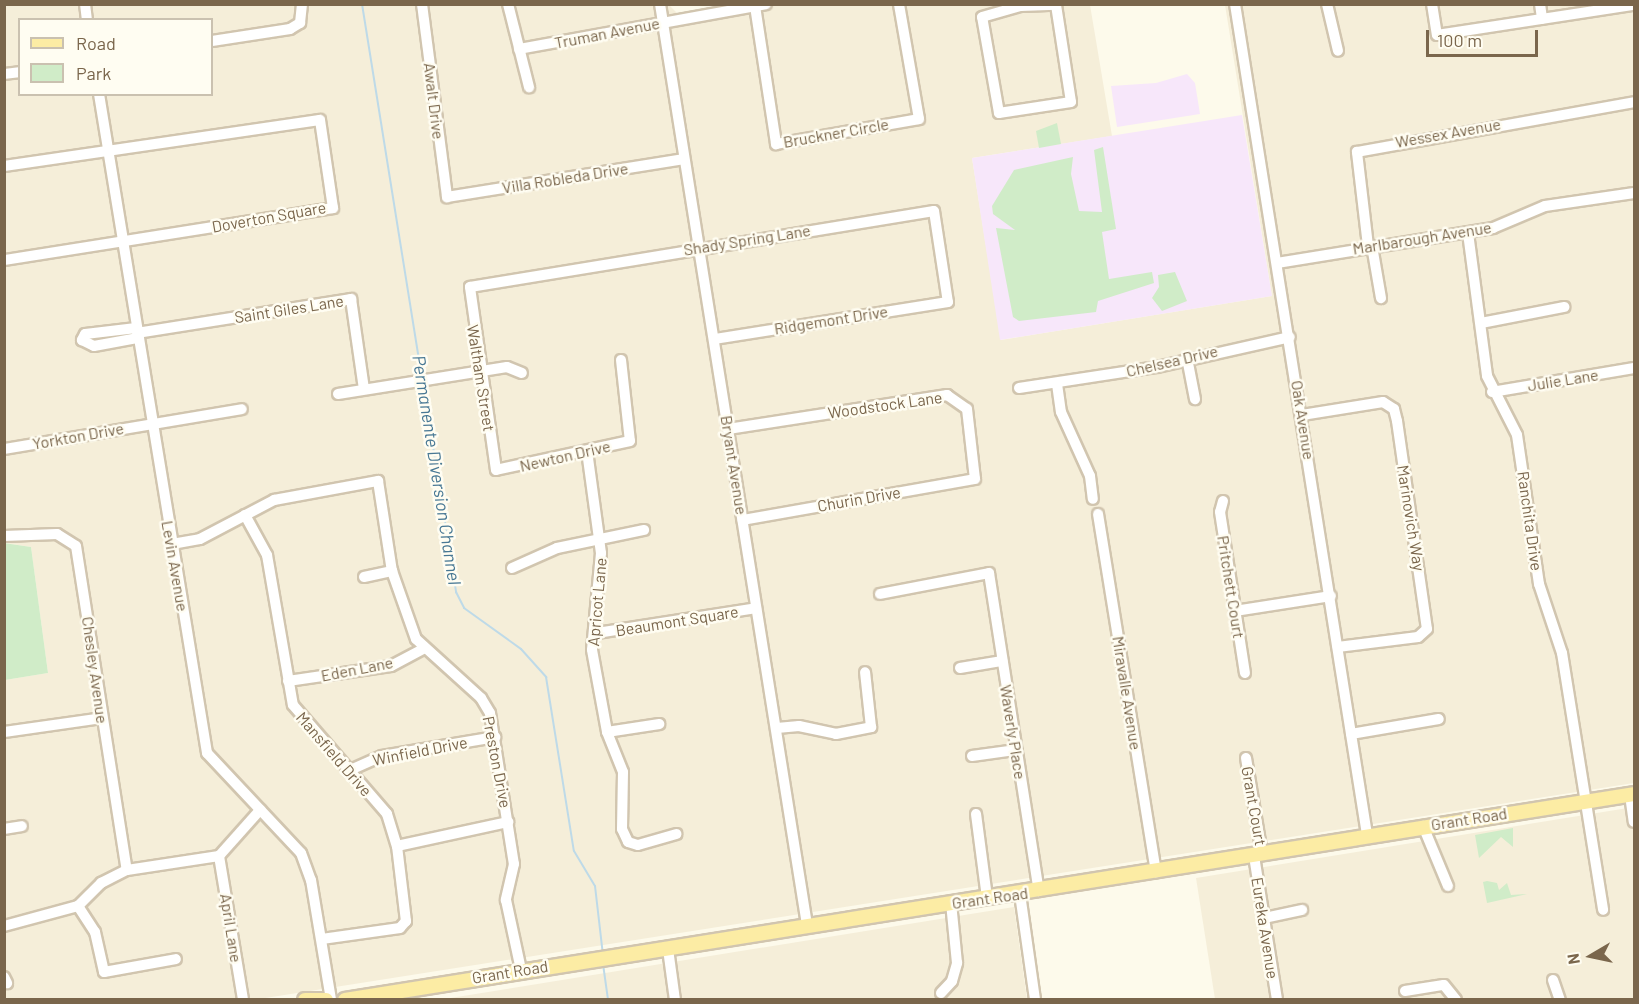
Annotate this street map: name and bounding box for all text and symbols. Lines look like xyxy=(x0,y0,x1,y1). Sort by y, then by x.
street label: Truman Avenue xyxy=(553,13,661,53)
legend xyxy=(18,18,213,96)
scale bar xyxy=(1429,18,1542,56)
text: 100 m xyxy=(1437,29,1482,51)
text: Road xyxy=(76,32,116,54)
text: Park xyxy=(76,62,111,84)
street label: Awalt Drive xyxy=(420,62,448,140)
street label: Bruckner Circle xyxy=(782,114,890,152)
street label: Wessex Avenue xyxy=(1394,114,1502,152)
street label: Villa Robleda Drive xyxy=(501,159,629,197)
street label: Doverton Square xyxy=(210,198,328,236)
street label: Marlbarough Avenue xyxy=(1351,218,1493,258)
street label: Shady Spring Lane xyxy=(682,220,812,260)
street label: Saint Giles Lane xyxy=(233,291,345,327)
street label: Ridgemont Drive xyxy=(773,302,889,338)
street label: Waltham Street xyxy=(463,323,499,433)
street label: Chelsea Drive xyxy=(1124,341,1220,381)
water label: Permanente Diversion Channel xyxy=(408,354,466,586)
street label: Julie Lane xyxy=(1526,365,1600,395)
street label: Oak Avenue xyxy=(1287,379,1319,461)
street label: Woodstock Lane xyxy=(827,387,943,423)
street label: Bryant Avenue xyxy=(717,414,751,516)
street label: Yorkton Drive xyxy=(31,419,125,453)
street label: Newton Drive xyxy=(518,436,612,476)
street label: Marinovich Way xyxy=(1393,464,1429,572)
street label: Ranchita Drive xyxy=(1514,470,1546,572)
street label: Churin Drive xyxy=(816,482,902,516)
street label: Levin Avenue xyxy=(158,519,192,613)
street label: Pritchett Court xyxy=(1213,534,1249,640)
street label: Apricot Lane xyxy=(584,557,610,647)
street label: Beaumont Square xyxy=(614,602,740,640)
street label: Chesley Avenue xyxy=(78,615,112,725)
street label: Miravalle Avenue xyxy=(1109,635,1145,751)
street label: Eden Lane xyxy=(319,653,395,685)
street label: Waverly Place xyxy=(996,683,1030,781)
street label: Mansfield Drive xyxy=(292,708,376,800)
street label: Preston Drive xyxy=(479,714,515,810)
street label: Winfield Drive xyxy=(371,732,469,770)
street label: Grant Court xyxy=(1238,765,1270,847)
street label: Grant Road xyxy=(1430,804,1508,834)
street label: Eureka Avenue xyxy=(1247,876,1283,980)
street label: Grant Road xyxy=(951,883,1029,913)
street label: April Lane xyxy=(216,892,246,964)
north arrow xyxy=(1561,926,1621,986)
text: N xyxy=(1563,952,1583,966)
street label: Grant Road xyxy=(471,957,549,987)

